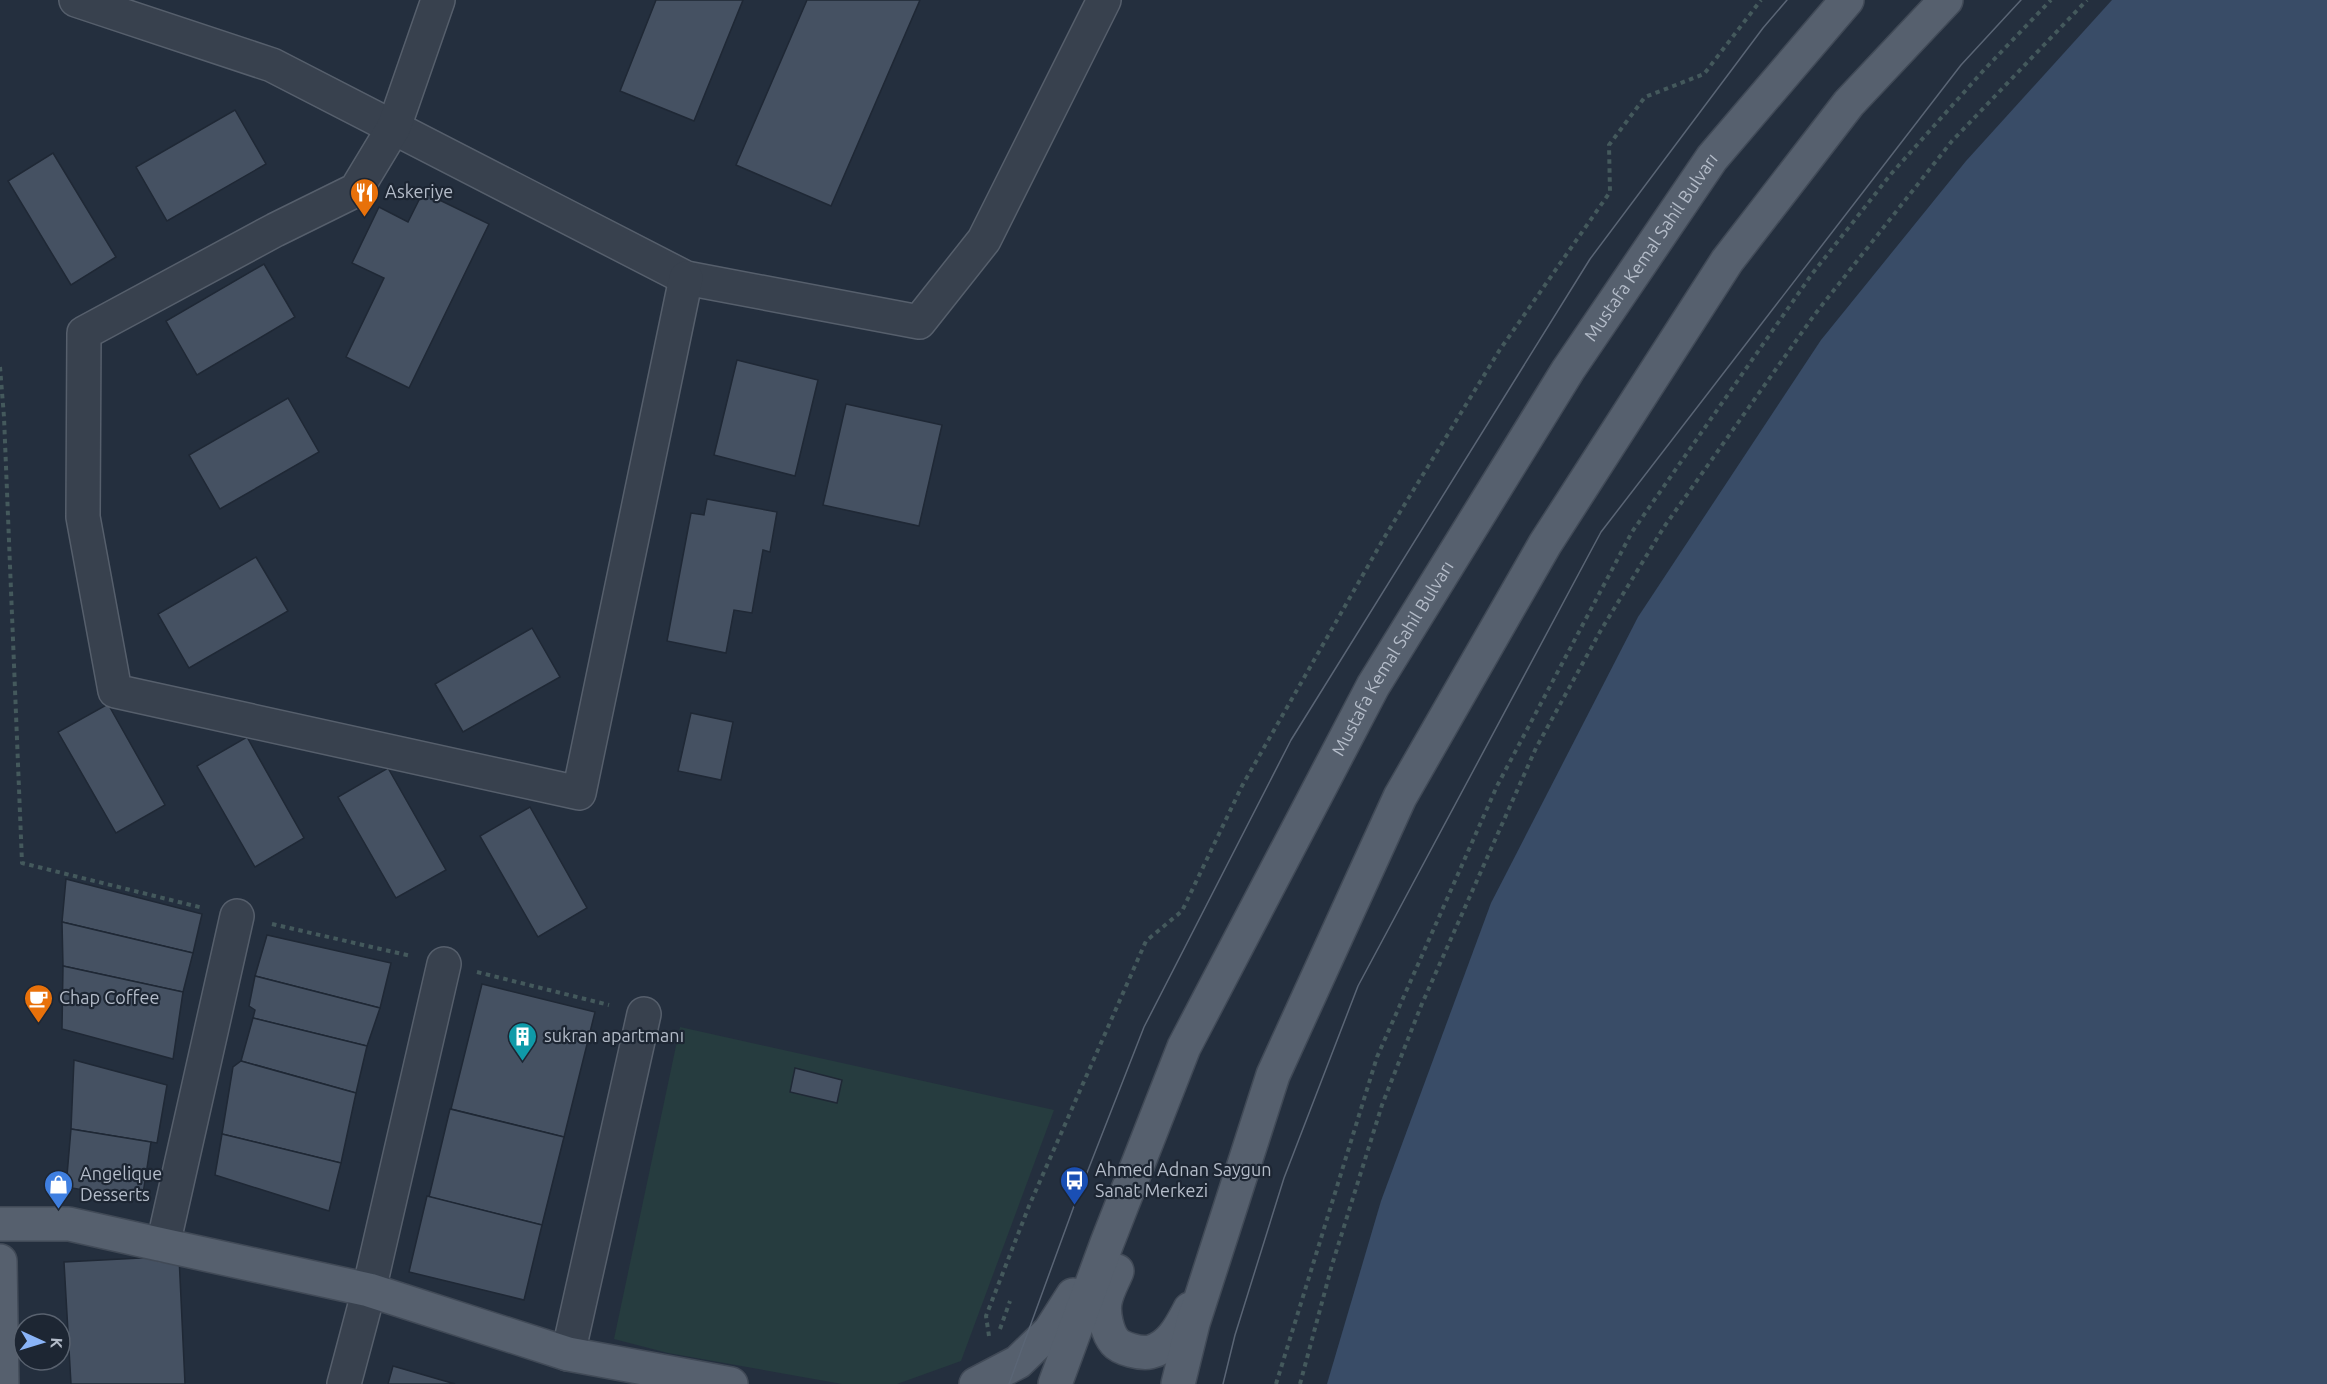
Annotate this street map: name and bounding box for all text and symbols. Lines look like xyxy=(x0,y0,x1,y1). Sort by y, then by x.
street label: Mustafa Kemal Sahil Bulvarı xyxy=(1580,148,1721,344)
restaurant icon: Askeriye xyxy=(348,176,380,218)
place label: Askeriye xyxy=(385,181,453,201)
street label: Mustafa Kemal Sahil Bulvarı xyxy=(1327,557,1457,759)
cafe icon: Chap Coffee xyxy=(22,982,54,1024)
place label: Chap Coffee xyxy=(59,987,159,1007)
building icon: sukran apartmanı xyxy=(507,1020,539,1062)
place label: sukran apartmanı xyxy=(544,1025,684,1045)
place label: Ahmed Adnan Saygun Sanat Merkezi xyxy=(1095,1159,1271,1200)
place label: Angelique Desserts xyxy=(80,1163,162,1204)
bus stop icon: Ahmed Adnan Saygun Sanat Merkezi xyxy=(1058,1164,1090,1206)
shop icon: Angelique Desserts xyxy=(43,1168,75,1210)
north arrow xyxy=(12,1312,72,1372)
text: K xyxy=(48,1337,66,1349)

